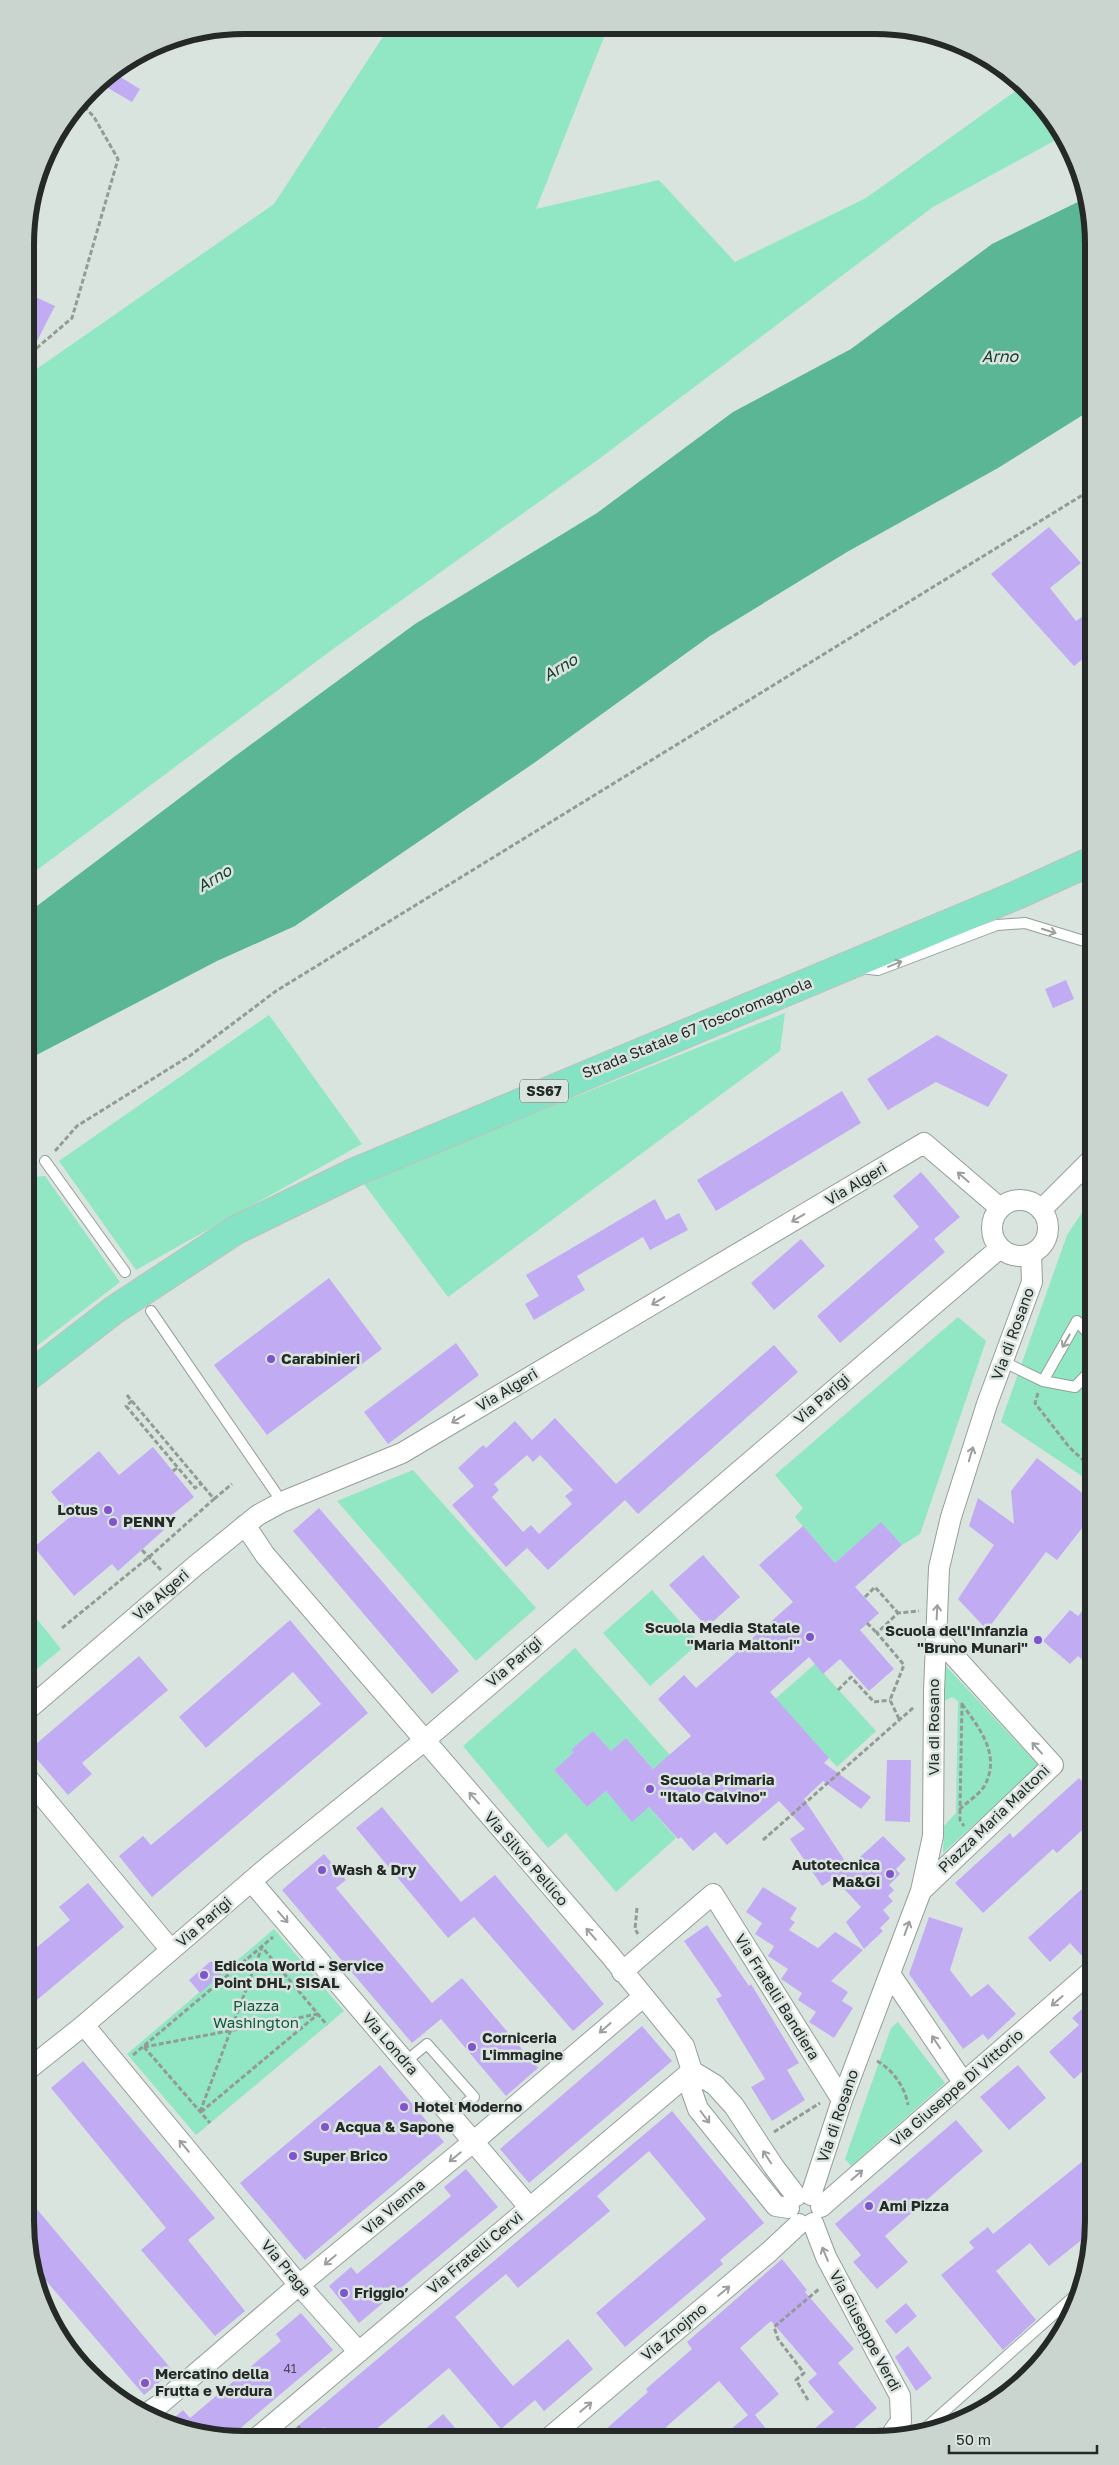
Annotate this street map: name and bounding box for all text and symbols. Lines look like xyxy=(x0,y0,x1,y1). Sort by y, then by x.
water label: Arno xyxy=(982,346,1020,366)
water label: Arno xyxy=(539,648,582,685)
water label: Arno xyxy=(193,859,236,896)
one-way arrow xyxy=(1040,927,1056,936)
one-way arrow xyxy=(887,958,902,968)
street label: Strada Statale 67 Toscoromagnola xyxy=(579,973,814,1082)
road number: SS67 xyxy=(520,1080,568,1102)
street label: Via Algeri xyxy=(821,1158,889,1208)
one-way arrow xyxy=(956,1171,969,1182)
one-way arrow xyxy=(791,1214,805,1224)
street label: Via di Rosano xyxy=(987,1285,1037,1382)
one-way arrow xyxy=(652,1297,666,1307)
one-way arrow xyxy=(1061,1333,1071,1347)
place label: Carabinieri xyxy=(281,1349,360,1367)
marker: Carabinieri xyxy=(265,1353,277,1365)
street label: Via Algeri xyxy=(472,1364,540,1414)
street label: Via Parigi xyxy=(790,1369,853,1427)
one-way arrow xyxy=(451,1415,466,1425)
one-way arrow xyxy=(967,1447,976,1463)
place label: Lotus xyxy=(57,1500,98,1518)
marker: Lotus xyxy=(102,1504,114,1516)
place label: PENNY xyxy=(123,1512,176,1530)
marker: PENNY xyxy=(107,1516,119,1528)
street label: Via Algeri xyxy=(129,1565,192,1624)
one-way arrow xyxy=(932,1605,941,1621)
place label: Scuola Media Statale "Maria Maltoni" xyxy=(645,1618,800,1653)
place label: Scuola dell'Infanzia "Bruno Munari" xyxy=(885,1621,1028,1656)
marker: Scuola Media Statale "Maria Maltoni" xyxy=(804,1631,816,1643)
street label: Via Parigi xyxy=(482,1632,545,1690)
marker: Scuola dell'Infanzia "Bruno Munari" xyxy=(1032,1634,1044,1646)
street label: Via di Rosano xyxy=(924,1679,942,1776)
one-way arrow xyxy=(1031,1741,1043,1754)
street label: Piazza Maria Maltoni xyxy=(934,1761,1053,1876)
place label: Scuola Primaria "Italo Calvino" xyxy=(660,1770,775,1805)
marker: Scuola Primaria "Italo Calvino" xyxy=(644,1783,656,1795)
one-way arrow xyxy=(468,1792,479,1805)
street label: Via Silvio Pellico xyxy=(481,1808,573,1909)
place label: Autotecnica Ma&Gi xyxy=(792,1855,880,1890)
place label: Wash & Dry xyxy=(332,1860,417,1878)
marker: Wash & Dry xyxy=(316,1864,328,1876)
marker: Autotecnica Ma&Gi xyxy=(884,1868,896,1880)
street label: Via Parigi xyxy=(172,1892,235,1950)
one-way arrow xyxy=(277,1911,289,1924)
one-way arrow xyxy=(903,1921,912,1937)
one-way arrow xyxy=(586,1928,597,1941)
street label: Via Fratelli Bandiera xyxy=(732,1930,824,2063)
place label: Edicola World - Service Point DHL, SISAL xyxy=(214,1956,384,1991)
marker: Edicola World - Service Point DHL, SISAL xyxy=(198,1969,210,1981)
one-way arrow xyxy=(1050,1995,1063,2007)
park label: Piazza Washington xyxy=(213,1996,299,2031)
street label: Via Londra xyxy=(359,2009,423,2078)
one-way arrow xyxy=(598,2022,611,2033)
street label: Via Giuseppe Di Vittorio xyxy=(886,2025,1026,2150)
place label: Corniceria L'immagine xyxy=(482,2028,563,2063)
one-way arrow xyxy=(931,2035,941,2049)
marker: Corniceria L'immagine xyxy=(466,2041,478,2053)
street label: Via di Rosano xyxy=(813,2067,861,2164)
place label: Hotel Moderno xyxy=(414,2097,522,2115)
marker: Hotel Moderno xyxy=(398,2101,410,2113)
one-way arrow xyxy=(699,2110,710,2123)
place label: Acqua & Sapone xyxy=(335,2117,454,2135)
marker: Acqua & Sapone xyxy=(319,2121,331,2133)
one-way arrow xyxy=(178,2140,189,2153)
place label: Super Brico xyxy=(303,2146,388,2164)
marker: Super Brico xyxy=(287,2150,299,2162)
one-way arrow xyxy=(762,2150,773,2164)
one-way arrow xyxy=(449,2151,462,2162)
one-way arrow xyxy=(851,2169,864,2181)
street label: Via Vienna xyxy=(358,2175,428,2238)
place label: Ami Pizza xyxy=(879,2196,949,2214)
marker: Ami Pizza xyxy=(863,2200,875,2212)
street label: Via Fratelli Cervi xyxy=(423,2207,526,2297)
street label: Via Praga xyxy=(258,2236,316,2299)
one-way arrow xyxy=(820,2247,830,2262)
one-way arrow xyxy=(324,2255,337,2266)
street label: Via Giuseppe Verdi xyxy=(826,2267,905,2394)
place label: Friggio’ xyxy=(354,2283,409,2301)
one-way arrow xyxy=(717,2285,730,2296)
marker: Friggio’ xyxy=(338,2287,350,2299)
street label: Via Znojmo xyxy=(637,2299,710,2364)
house number: 41 xyxy=(283,2361,297,2376)
place label: Mercatino della Frutta e Verdura xyxy=(155,2364,273,2399)
marker: Mercatino della Frutta e Verdura xyxy=(139,2377,151,2389)
one-way arrow xyxy=(579,2401,592,2412)
scale bar xyxy=(949,2422,1096,2454)
text: 50 m xyxy=(956,2430,991,2448)

